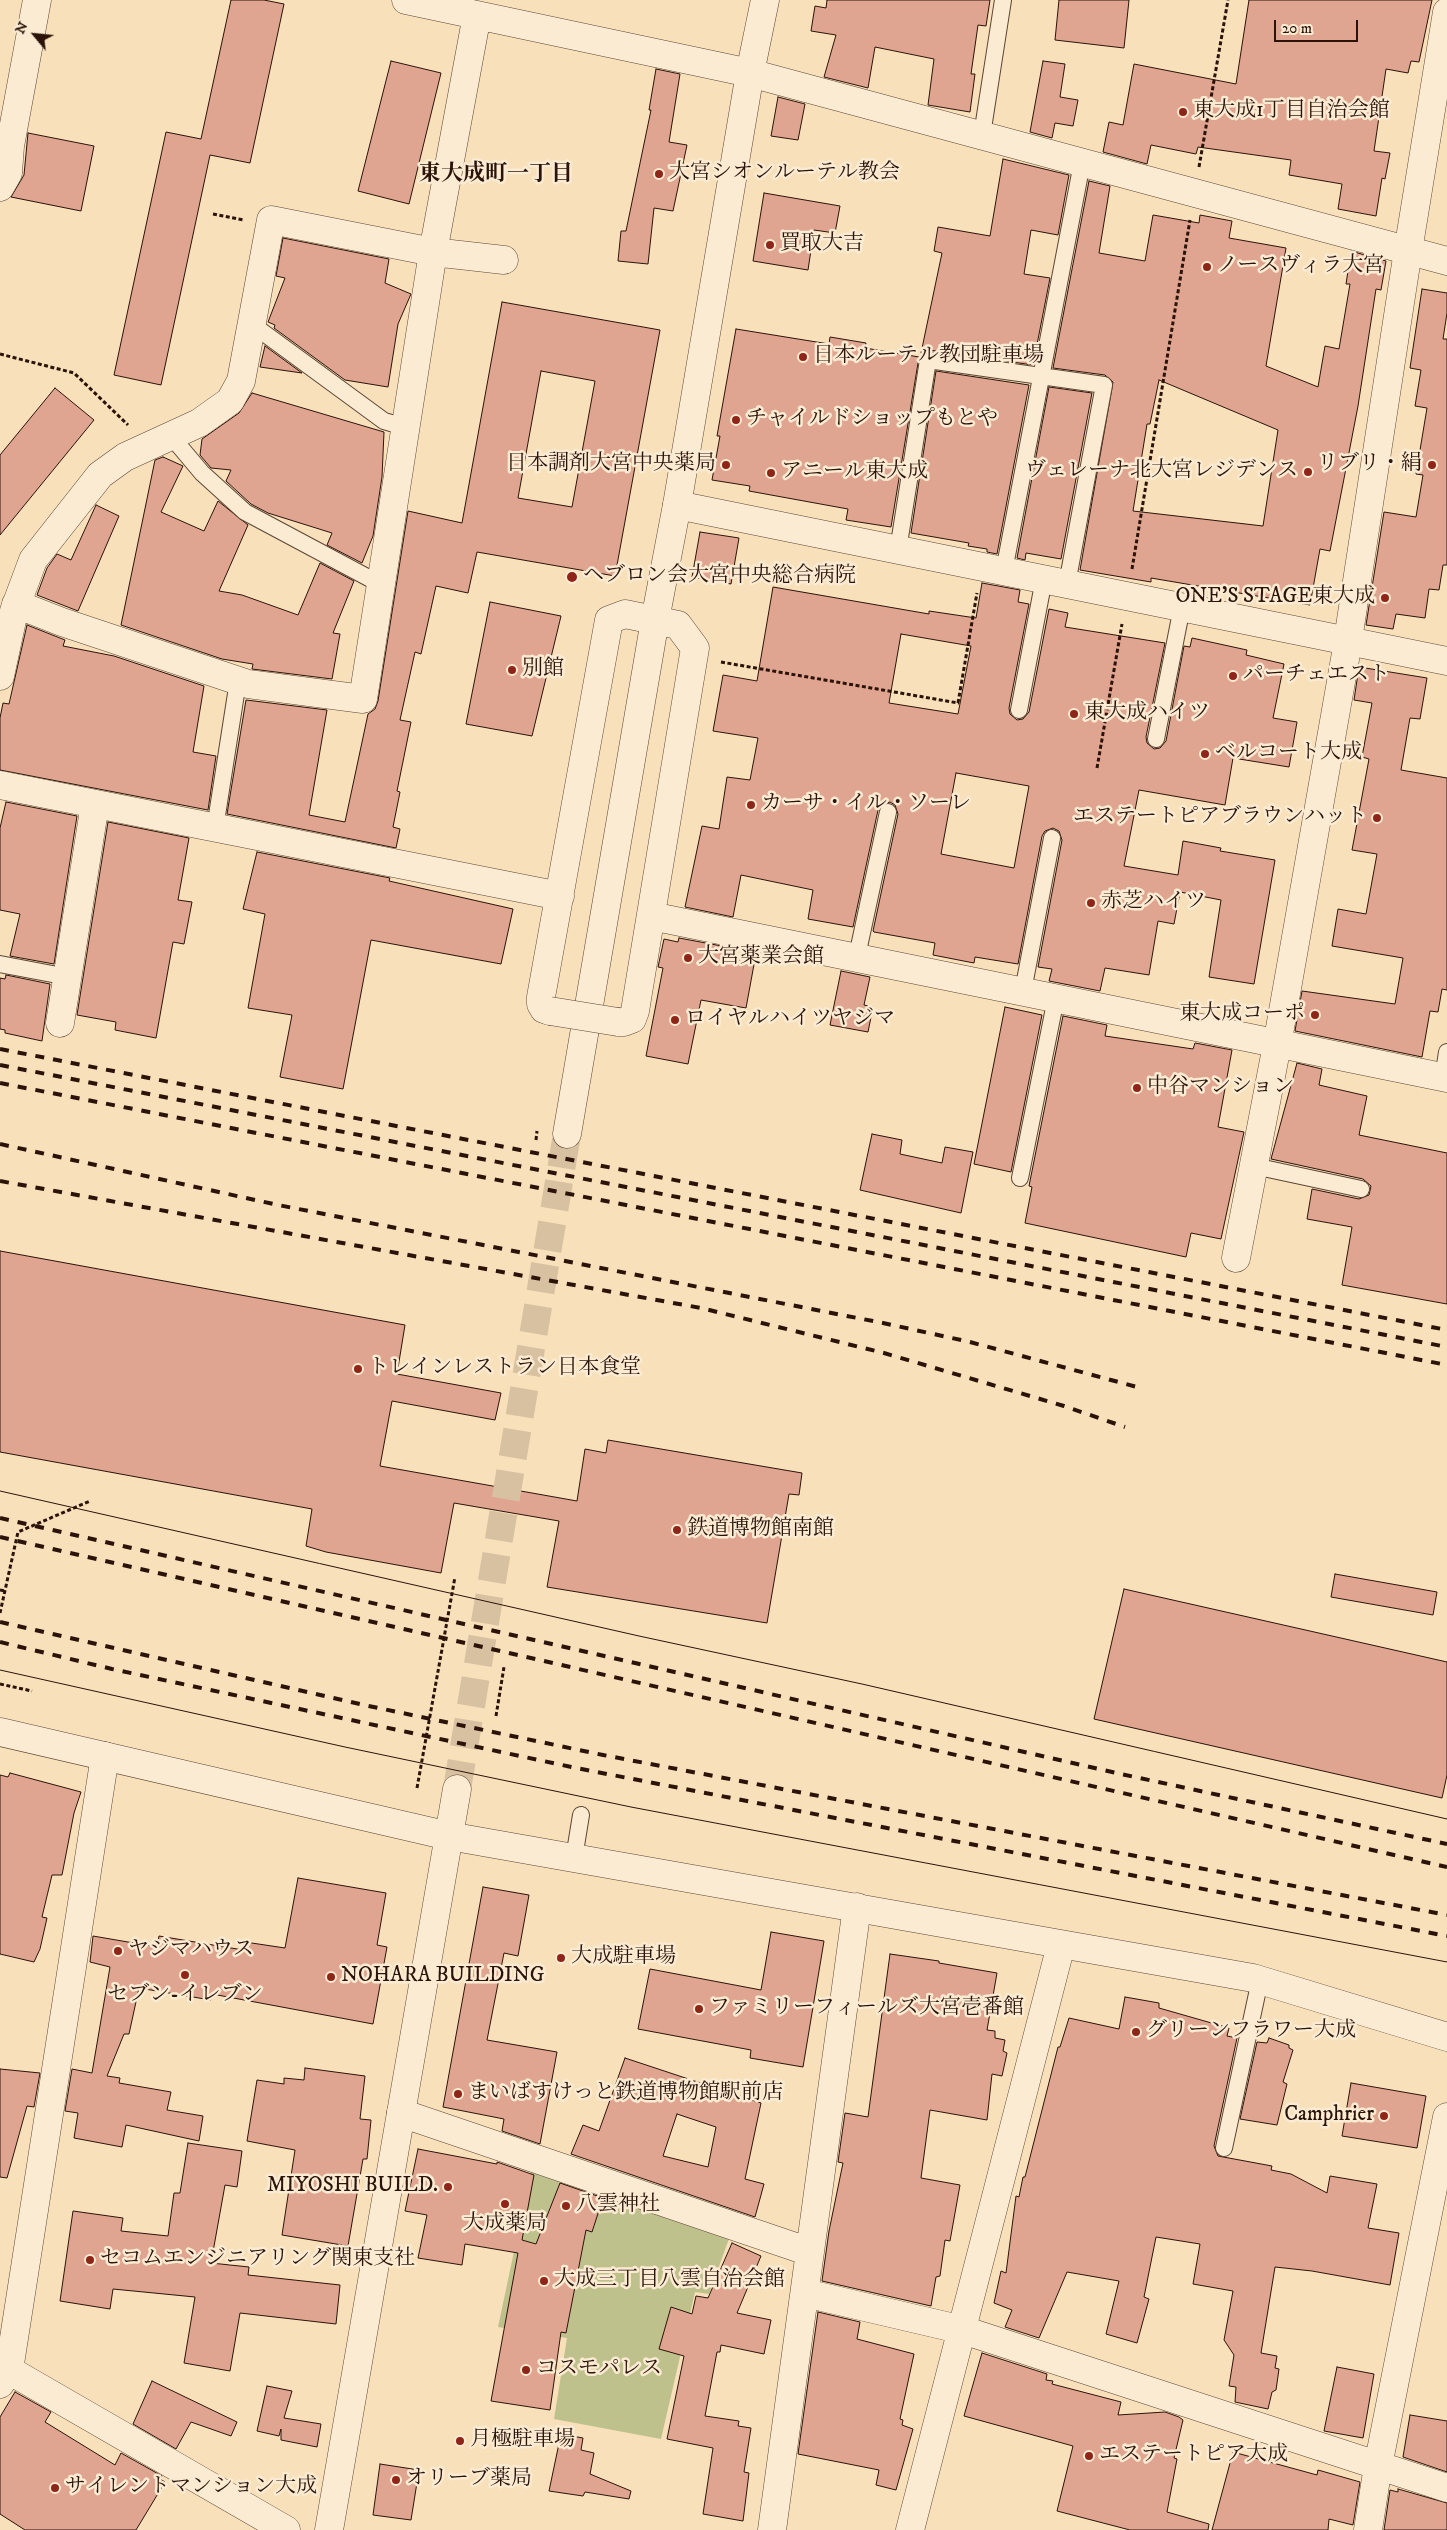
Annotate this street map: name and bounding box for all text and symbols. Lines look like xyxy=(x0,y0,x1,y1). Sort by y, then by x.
north arrow xyxy=(10,10,60,60)
scale bar xyxy=(1277,10,1361,42)
text: N xyxy=(11,19,32,37)
text: 20 m xyxy=(1282,19,1312,38)
place label: 東大成1丁目自治会館 xyxy=(1193,99,1390,125)
marker: 東大成1丁目自治会館 xyxy=(1177,106,1189,118)
place label: 大宮シオンルーテル教会 xyxy=(669,161,900,187)
district label: 東大成町一丁目 xyxy=(419,162,573,188)
marker: 大宮シオンルーテル教会 xyxy=(653,168,665,180)
place label: 買取大吉 xyxy=(780,232,864,258)
marker: 買取大吉 xyxy=(764,239,776,251)
place label: ノースヴィラ大宮 xyxy=(1217,254,1384,280)
marker: ノースヴィラ大宮 xyxy=(1201,261,1213,273)
place label: 日本ルーテル教団駐車場 xyxy=(813,344,1044,370)
marker: 日本ルーテル教団駐車場 xyxy=(797,351,809,363)
place label: チャイルドショップもとや xyxy=(746,407,998,433)
marker: チャイルドショップもとや xyxy=(730,414,742,426)
place label: 日本調剤大宮中央薬局 xyxy=(506,452,716,478)
place label: リブリ・絹 xyxy=(1317,452,1422,478)
marker: 日本調剤大宮中央薬局 xyxy=(720,459,732,471)
place label: ヴェレーナ北大宮レジデンス xyxy=(1025,459,1298,485)
marker: リブリ・絹 xyxy=(1426,459,1438,471)
place label: アニール東大成 xyxy=(781,460,928,486)
marker: ヴェレーナ北大宮レジデンス xyxy=(1302,466,1314,478)
marker: アニール東大成 xyxy=(765,467,777,479)
place label: ヘブロン会大宮中央総合病院 xyxy=(583,564,856,590)
marker: ヘブロン会大宮中央総合病院 xyxy=(565,570,579,584)
place label: ONE'S STAGE東大成 xyxy=(1175,585,1375,611)
marker: ONE'S STAGE東大成 xyxy=(1379,592,1391,604)
place label: 別館 xyxy=(522,657,564,683)
place label: パーチェエスト xyxy=(1243,663,1390,689)
marker: 別館 xyxy=(506,664,518,676)
marker: パーチェエスト xyxy=(1227,670,1239,682)
place label: 東大成ハイツ xyxy=(1084,701,1210,727)
marker: 東大成ハイツ xyxy=(1068,708,1080,720)
place label: ベルコート大成 xyxy=(1215,741,1362,767)
marker: ベルコート大成 xyxy=(1199,748,1211,760)
place label: カーサ・イル・ソーレ xyxy=(761,792,971,818)
marker: カーサ・イル・ソーレ xyxy=(745,799,757,811)
place label: エステートピアブラウンハット xyxy=(1073,805,1367,831)
marker: エステートピアブラウンハット xyxy=(1371,812,1383,824)
place label: 赤芝ハイツ xyxy=(1101,890,1206,916)
marker: 赤芝ハイツ xyxy=(1085,897,1097,909)
place label: 大宮薬業会館 xyxy=(698,945,824,971)
marker: 大宮薬業会館 xyxy=(682,952,694,964)
place label: 東大成コーポ xyxy=(1179,1002,1305,1028)
place label: ロイヤルハイツヤジマ xyxy=(685,1007,895,1033)
marker: 東大成コーポ xyxy=(1309,1009,1321,1021)
marker: ロイヤルハイツヤジマ xyxy=(669,1014,681,1026)
place label: 中谷マンション xyxy=(1147,1075,1294,1101)
marker: 中谷マンション xyxy=(1131,1082,1143,1094)
place label: トレインレストラン日本食堂 xyxy=(368,1356,641,1382)
marker: トレインレストラン日本食堂 xyxy=(352,1363,364,1375)
place label: 鉄道博物館南館 xyxy=(687,1517,834,1543)
marker: 鉄道博物館南館 xyxy=(671,1524,683,1536)
place label: ヤジマハウス xyxy=(128,1938,254,1964)
marker: ヤジマハウス xyxy=(112,1945,124,1957)
place label: 大成駐車場 xyxy=(571,1945,676,1971)
marker: 大成駐車場 xyxy=(555,1952,567,1964)
place label: NOHARA BUILDING xyxy=(341,1964,544,1990)
marker: セブン-イレブン xyxy=(179,1969,191,1981)
marker: NOHARA BUILDING xyxy=(325,1971,337,1983)
place label: セブン-イレブン xyxy=(107,1983,263,2009)
place label: ファミリーフィールズ大宮壱番館 xyxy=(709,1996,1024,2022)
marker: ファミリーフィールズ大宮壱番館 xyxy=(693,2003,705,2015)
place label: グリーンフラワー大成 xyxy=(1146,2019,1356,2045)
marker: グリーンフラワー大成 xyxy=(1130,2026,1142,2038)
place label: まいばすけっと鉄道博物館駅前店 xyxy=(468,2081,783,2107)
marker: まいばすけっと鉄道博物館駅前店 xyxy=(452,2088,464,2100)
place label: Camphrier xyxy=(1284,2103,1374,2129)
marker: Camphrier xyxy=(1378,2110,1390,2122)
place label: MIYOSHI BUILD. xyxy=(267,2174,438,2200)
marker: MIYOSHI BUILD. xyxy=(442,2181,454,2193)
place label: 八雲神社 xyxy=(576,2193,660,2219)
marker: 大成薬局 xyxy=(499,2198,511,2210)
marker: 八雲神社 xyxy=(560,2200,572,2212)
place label: 大成薬局 xyxy=(463,2212,547,2238)
place label: セコムエンジニアリング関東支社 xyxy=(100,2247,415,2273)
marker: セコムエンジニアリング関東支社 xyxy=(84,2254,96,2266)
place label: 大成三丁目八雲自治会館 xyxy=(554,2268,785,2294)
marker: 大成三丁目八雲自治会館 xyxy=(538,2275,550,2287)
place label: コスモパレス xyxy=(536,2357,662,2383)
marker: コスモパレス xyxy=(520,2364,532,2376)
place label: 月極駐車場 xyxy=(470,2428,575,2454)
marker: 月極駐車場 xyxy=(454,2435,466,2447)
place label: エステートピア大成 xyxy=(1099,2443,1288,2469)
marker: エステートピア大成 xyxy=(1083,2450,1095,2462)
place label: オリーブ薬局 xyxy=(406,2467,532,2493)
marker: オリーブ薬局 xyxy=(390,2474,402,2486)
place label: サイレントマンション大成 xyxy=(65,2475,317,2501)
marker: サイレントマンション大成 xyxy=(49,2482,61,2494)

